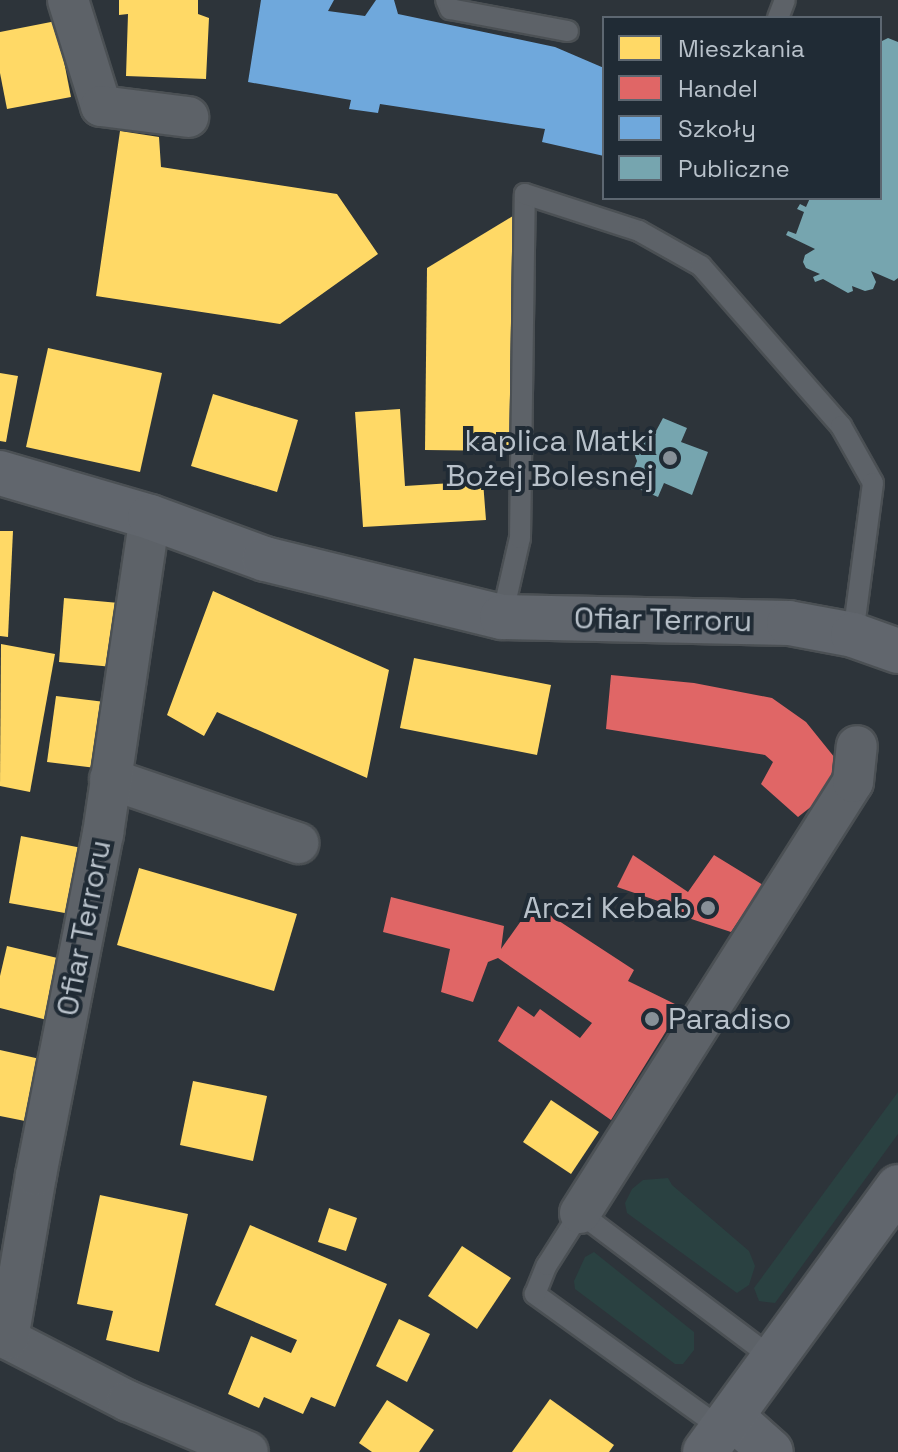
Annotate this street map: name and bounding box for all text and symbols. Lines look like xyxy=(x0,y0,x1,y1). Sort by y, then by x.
legend xyxy=(602,16,882,200)
text: Mieszkania xyxy=(678,33,805,64)
text: Handel xyxy=(678,73,758,104)
text: Szkoły xyxy=(678,113,756,144)
text: Publiczne xyxy=(678,153,790,184)
place label: kaplica Matki Bożej Bolesnej xyxy=(445,423,654,494)
marker: kaplica Matki Bożej Bolesnej xyxy=(661,449,679,467)
street label: Ofiar Terroru xyxy=(573,600,753,640)
street label: Ofiar Terroru xyxy=(49,837,119,1019)
place label: Arczi Kebab xyxy=(523,890,692,926)
marker: Arczi Kebab xyxy=(699,899,717,917)
place label: Paradiso xyxy=(668,1001,792,1037)
marker: Paradiso xyxy=(643,1010,661,1028)

